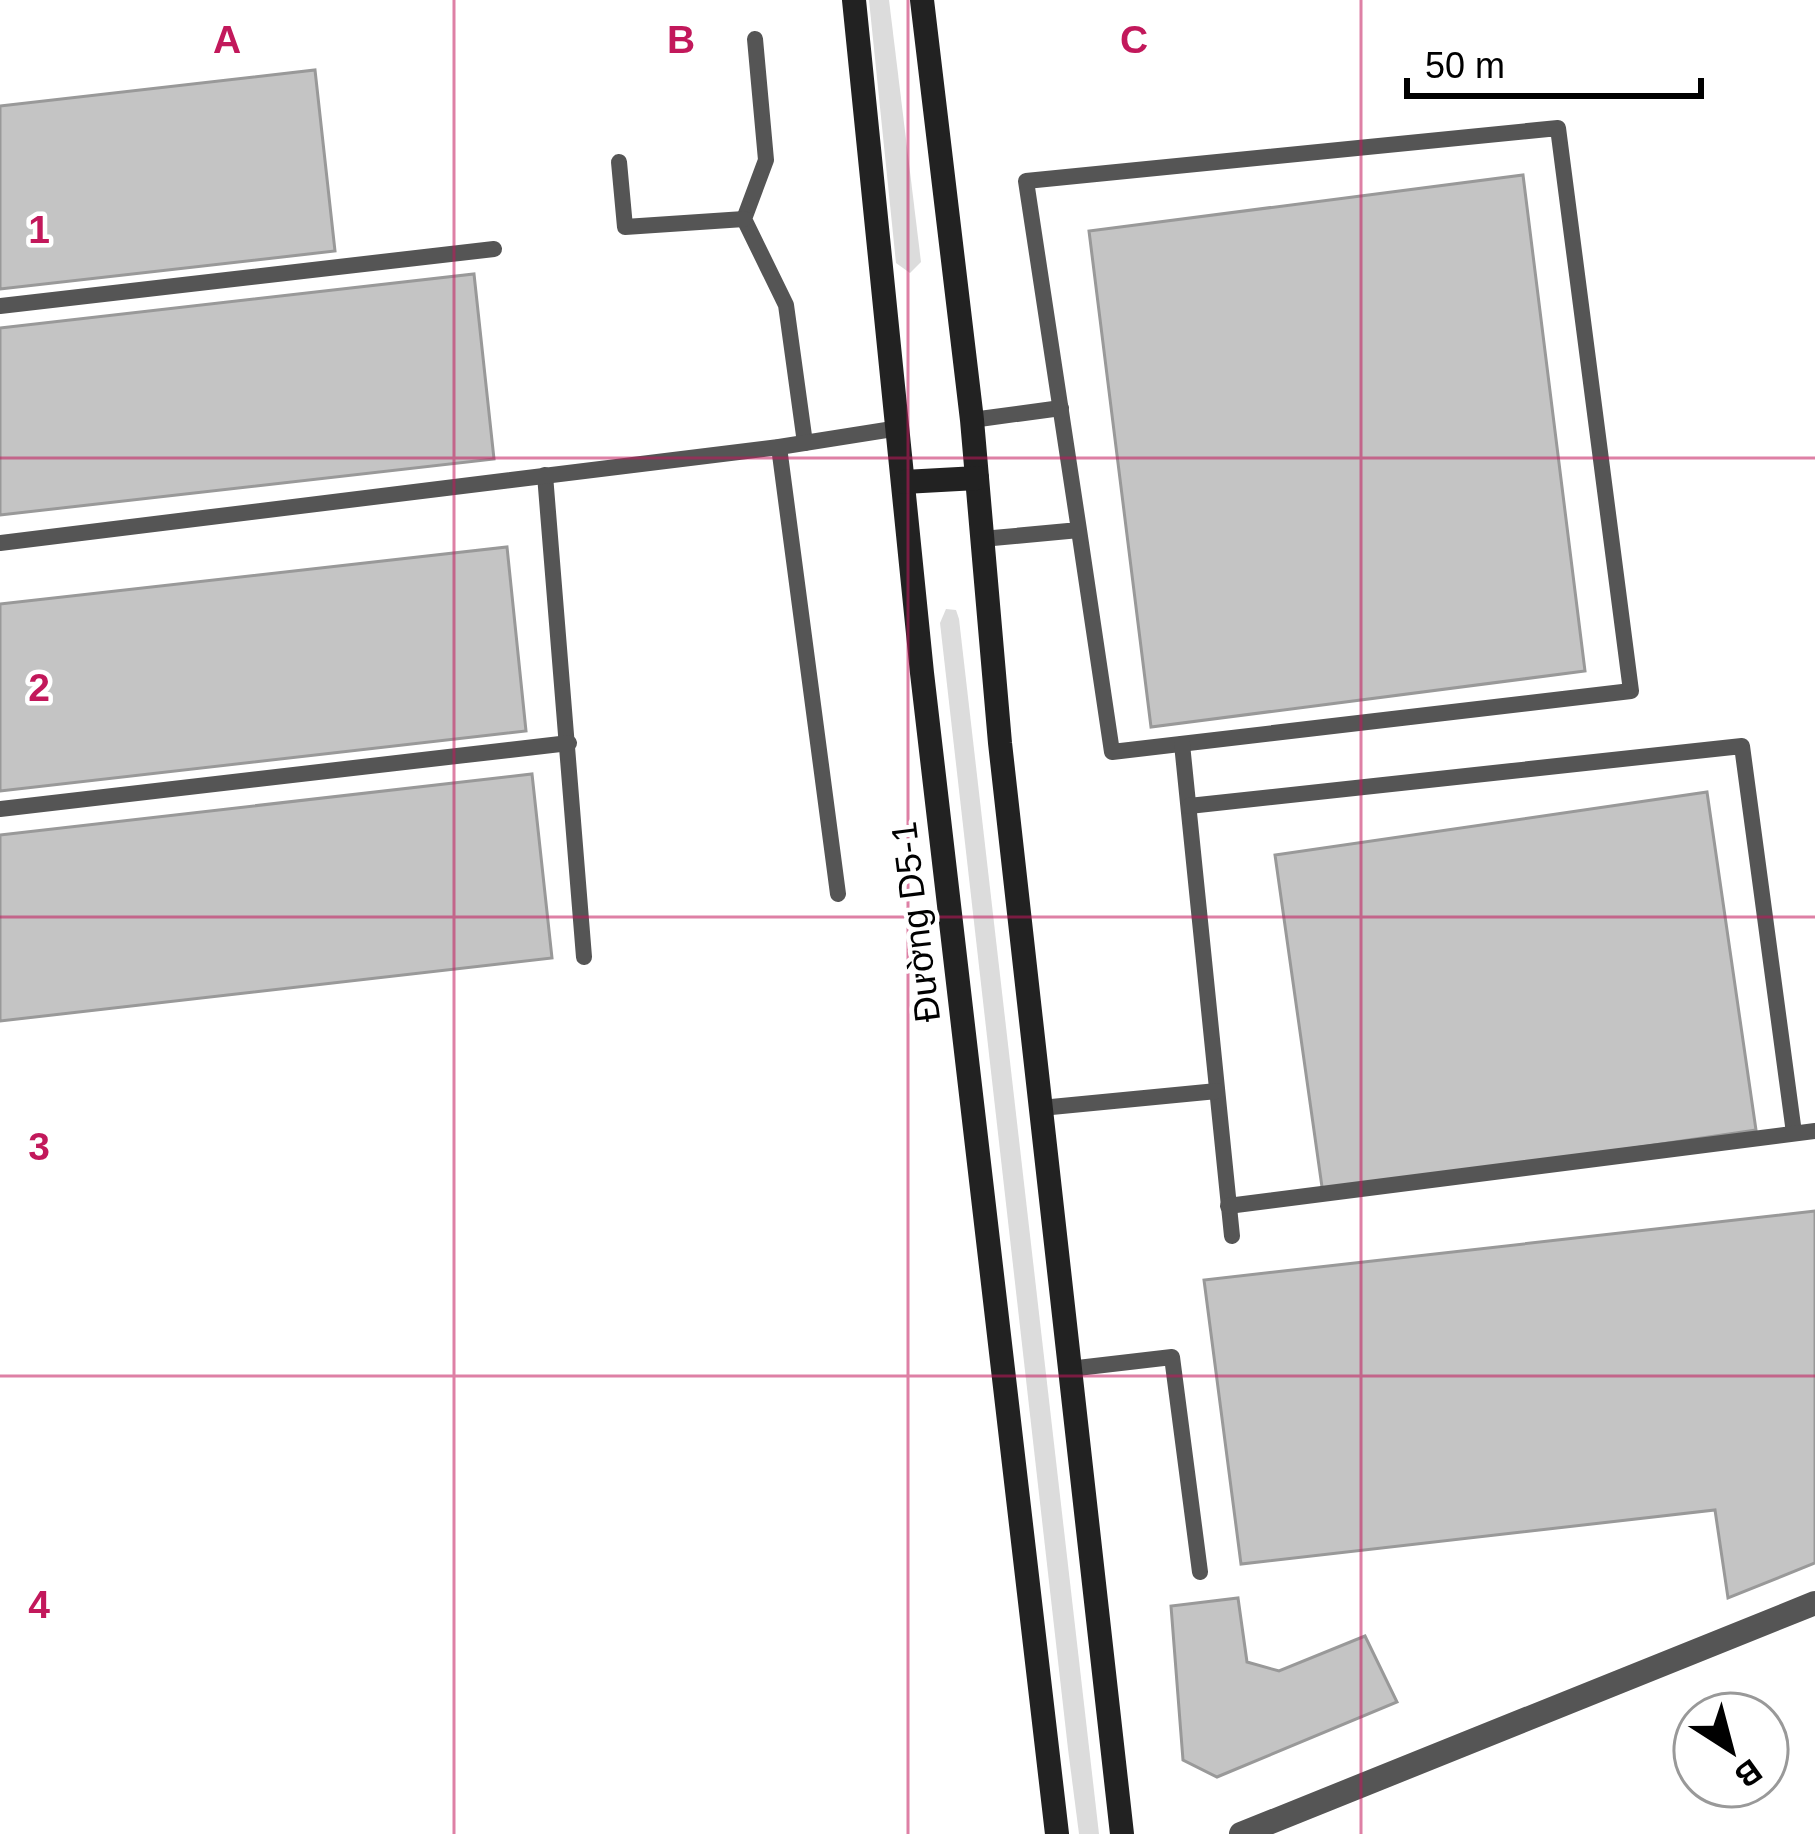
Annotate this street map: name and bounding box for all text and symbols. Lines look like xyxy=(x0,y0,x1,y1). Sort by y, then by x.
text: A xyxy=(213,18,241,61)
text: B xyxy=(667,18,695,61)
text: C xyxy=(1120,18,1148,61)
scale bar xyxy=(1407,24,1701,98)
text: 50 m xyxy=(1425,45,1505,86)
text: 1 xyxy=(28,208,50,251)
text: 2 xyxy=(28,666,50,709)
street label: Đường D5-1 xyxy=(883,819,948,1025)
text: 3 xyxy=(28,1125,50,1168)
text: 4 xyxy=(28,1583,50,1626)
north arrow xyxy=(1671,1690,1791,1810)
text: B xyxy=(1728,1752,1769,1796)

